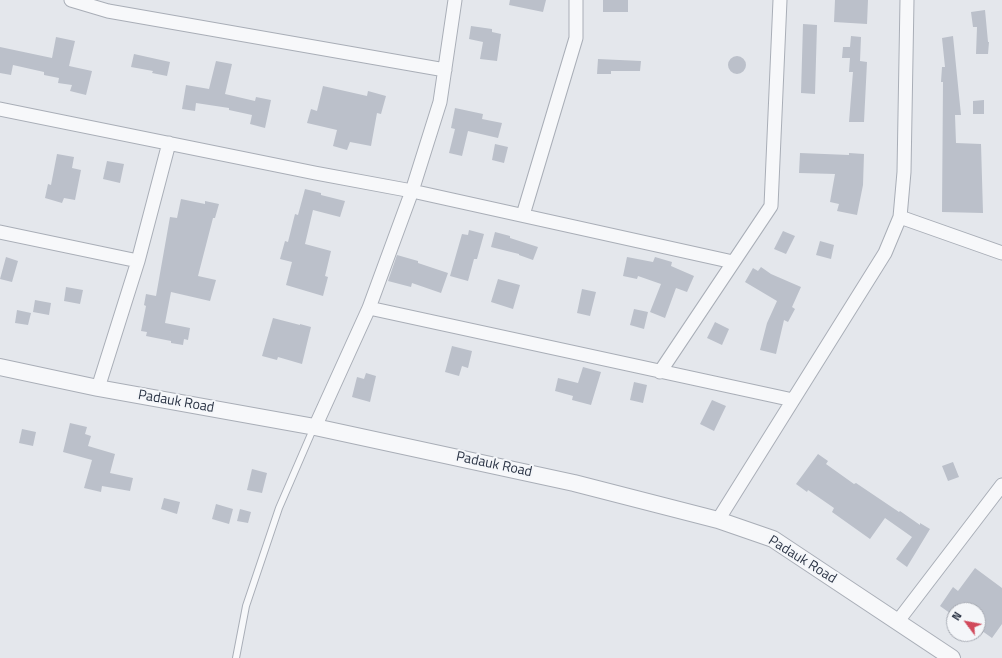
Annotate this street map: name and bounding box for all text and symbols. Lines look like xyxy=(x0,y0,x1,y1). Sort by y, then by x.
street label: Padauk Road xyxy=(137,387,215,417)
street label: Padauk Road xyxy=(454,449,534,481)
street label: Padauk Road xyxy=(765,532,839,588)
north arrow xyxy=(946,602,986,642)
text: N xyxy=(948,609,965,624)

